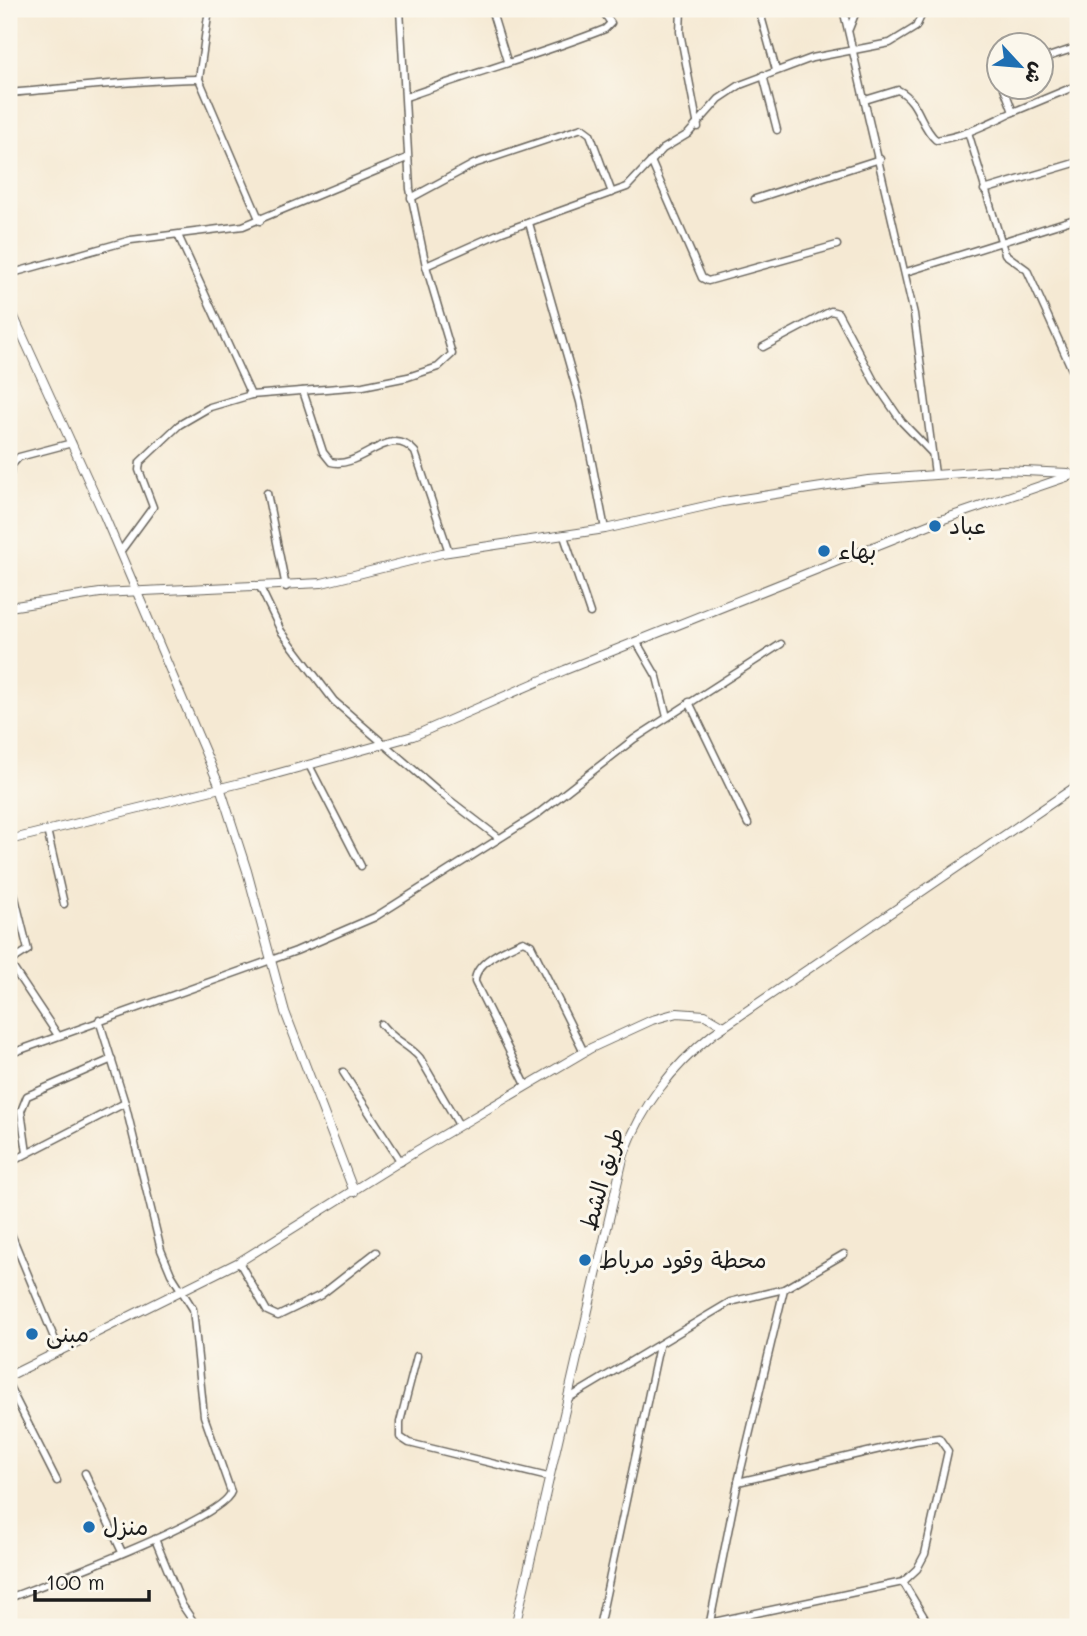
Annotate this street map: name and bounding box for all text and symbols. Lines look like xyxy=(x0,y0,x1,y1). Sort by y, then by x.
north arrow xyxy=(986,32,1056,102)
text: ش xyxy=(1020,59,1052,89)
place label: عباد xyxy=(949,510,986,540)
marker: عباد xyxy=(927,518,943,534)
place label: بهاء xyxy=(838,535,876,565)
marker: بهاء xyxy=(816,543,832,559)
street label: طريق الشط xyxy=(572,1124,630,1234)
place label: محطة وقود مرباط xyxy=(599,1244,767,1274)
marker: محطة وقود مرباط xyxy=(577,1252,593,1268)
place label: مبنى xyxy=(46,1318,89,1349)
marker: مبنى xyxy=(24,1326,40,1342)
place label: منزل xyxy=(103,1511,148,1541)
marker: منزل xyxy=(81,1519,97,1535)
scale bar xyxy=(35,1559,149,1603)
text: 100 m xyxy=(46,1568,105,1595)

